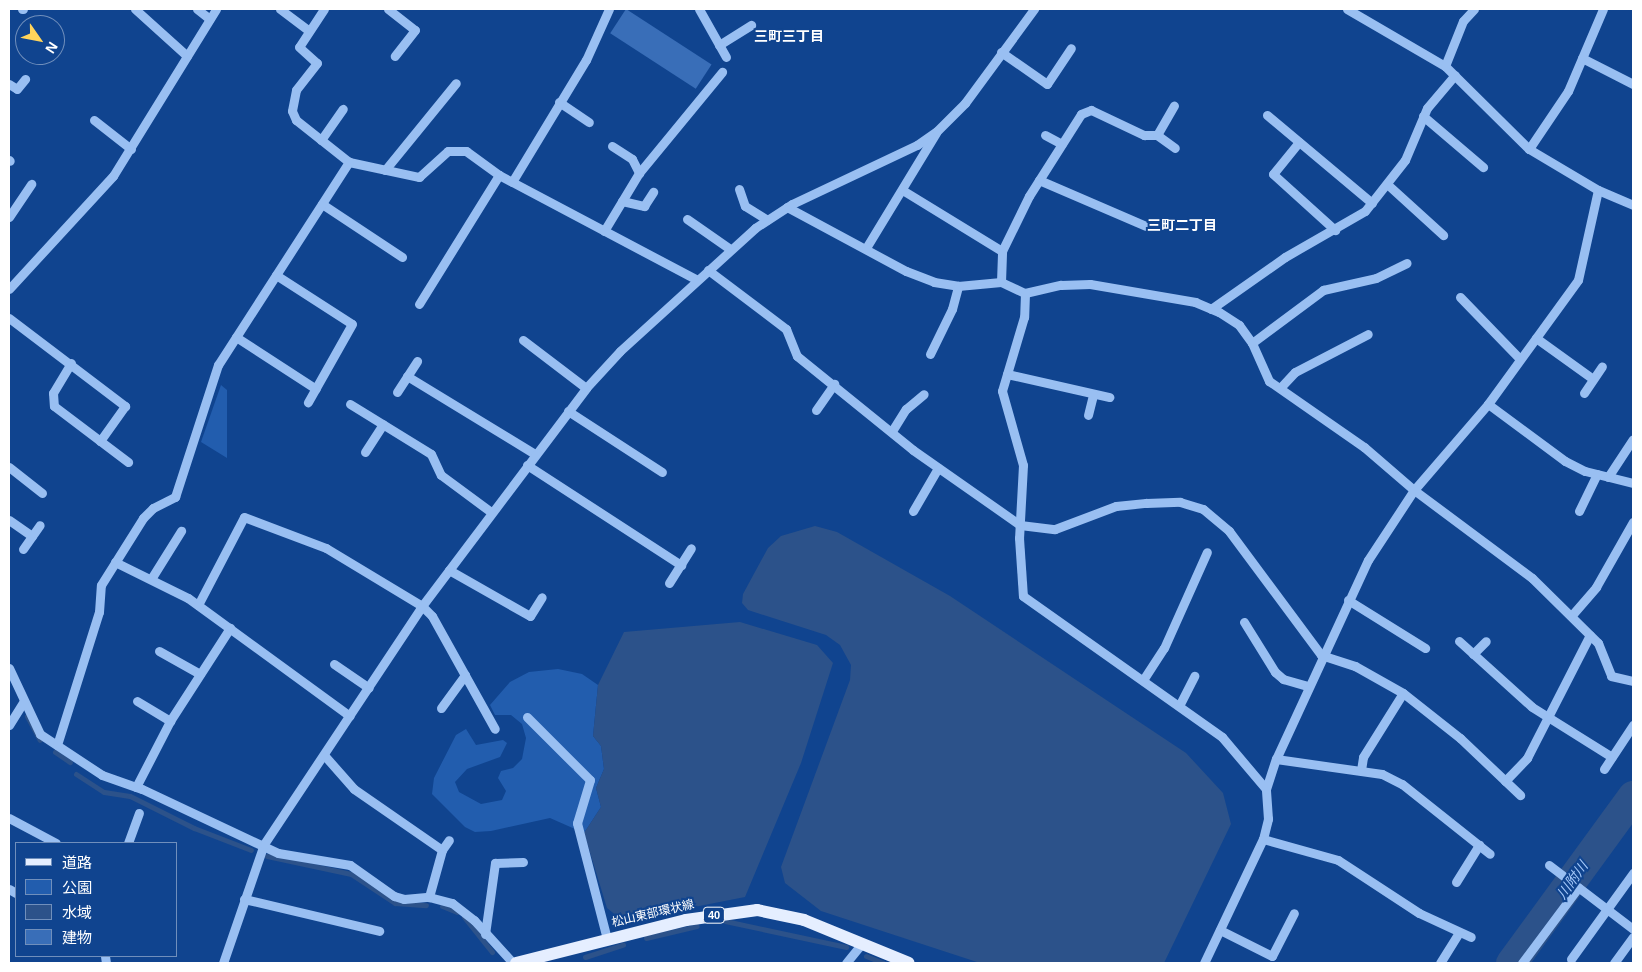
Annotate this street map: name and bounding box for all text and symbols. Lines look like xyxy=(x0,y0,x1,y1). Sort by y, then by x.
north arrow xyxy=(15,15,65,65)
district label: 三町三丁目 xyxy=(754,28,824,44)
text: N xyxy=(42,39,61,56)
district label: 三町二丁目 xyxy=(1147,217,1217,233)
legend xyxy=(15,842,178,957)
text: 道路 xyxy=(62,854,92,871)
water label: 川附川 xyxy=(1553,858,1591,902)
text: 公園 xyxy=(62,879,92,896)
street label: 松山東部環状線 xyxy=(610,898,696,930)
text: 水域 xyxy=(62,904,92,921)
road number: 40 xyxy=(703,906,725,924)
text: 建物 xyxy=(62,929,92,946)

